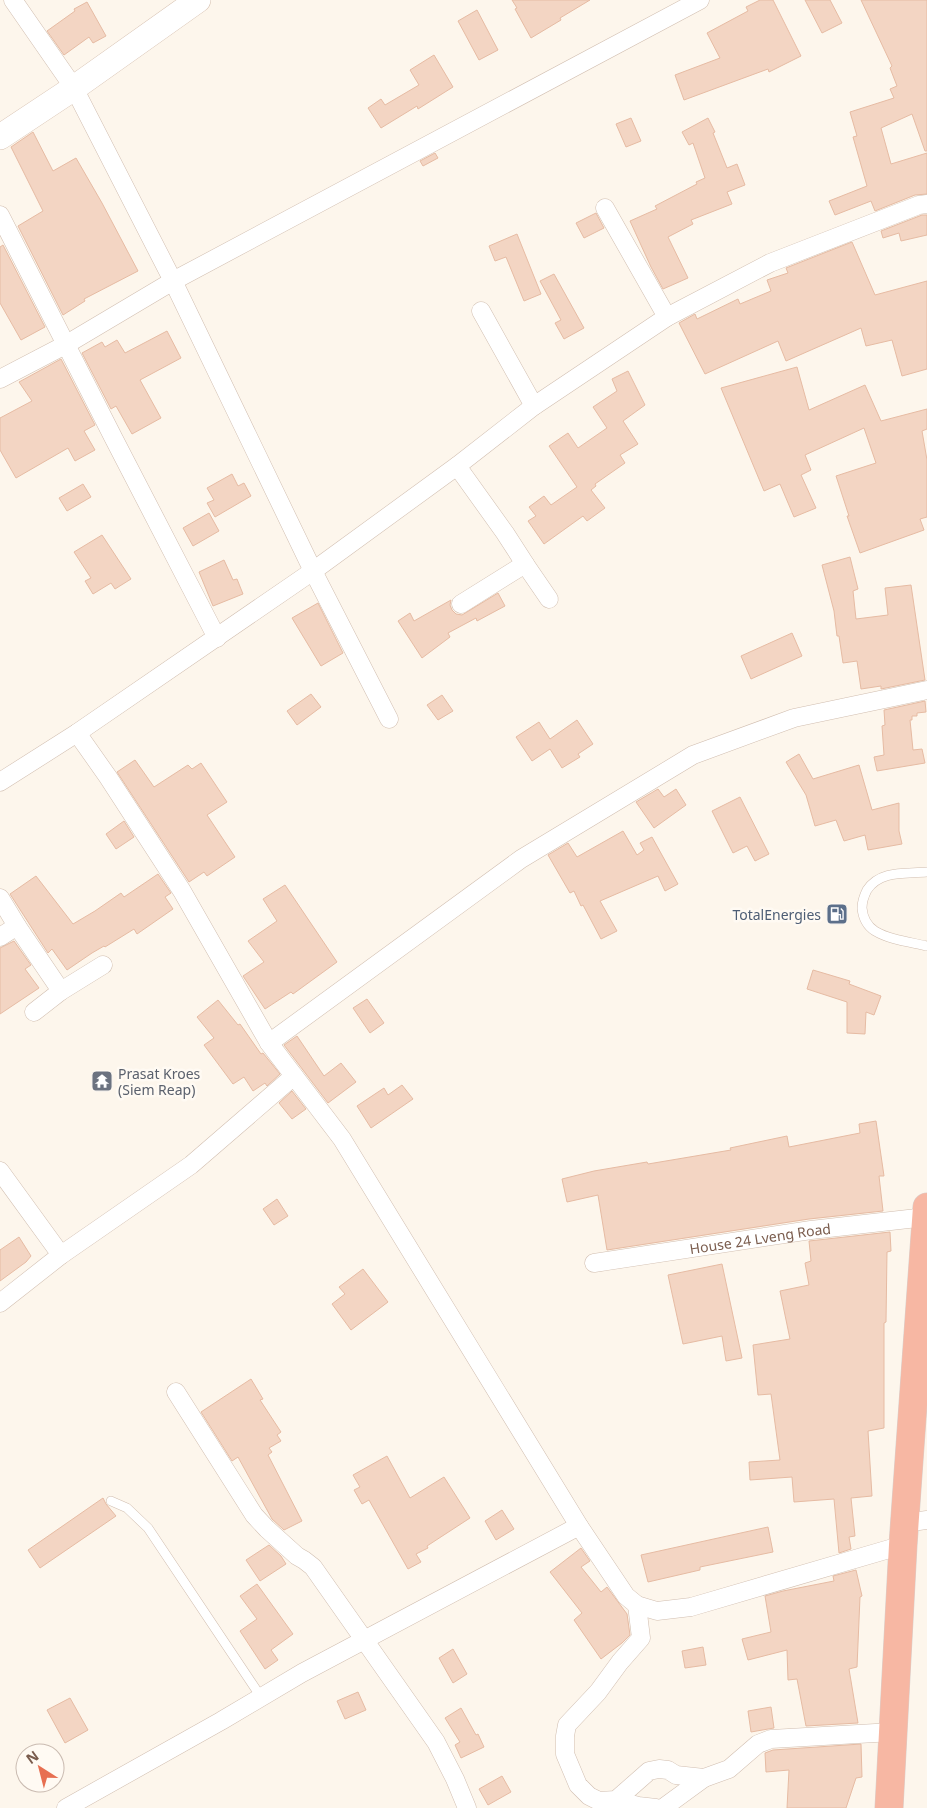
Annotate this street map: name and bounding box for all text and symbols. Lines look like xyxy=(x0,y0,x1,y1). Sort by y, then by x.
fuel station icon: TotalEnergies xyxy=(825,902,849,926)
place label: TotalEnergies xyxy=(732,905,821,924)
place label: Prasat Kroes (Siem Reap) xyxy=(118,1064,201,1099)
temple icon: Prasat Kroes (Siem Reap) xyxy=(90,1069,114,1093)
street label: House 24 Lveng Road xyxy=(688,1218,832,1258)
north arrow xyxy=(15,1743,65,1793)
text: N xyxy=(22,1746,42,1768)

